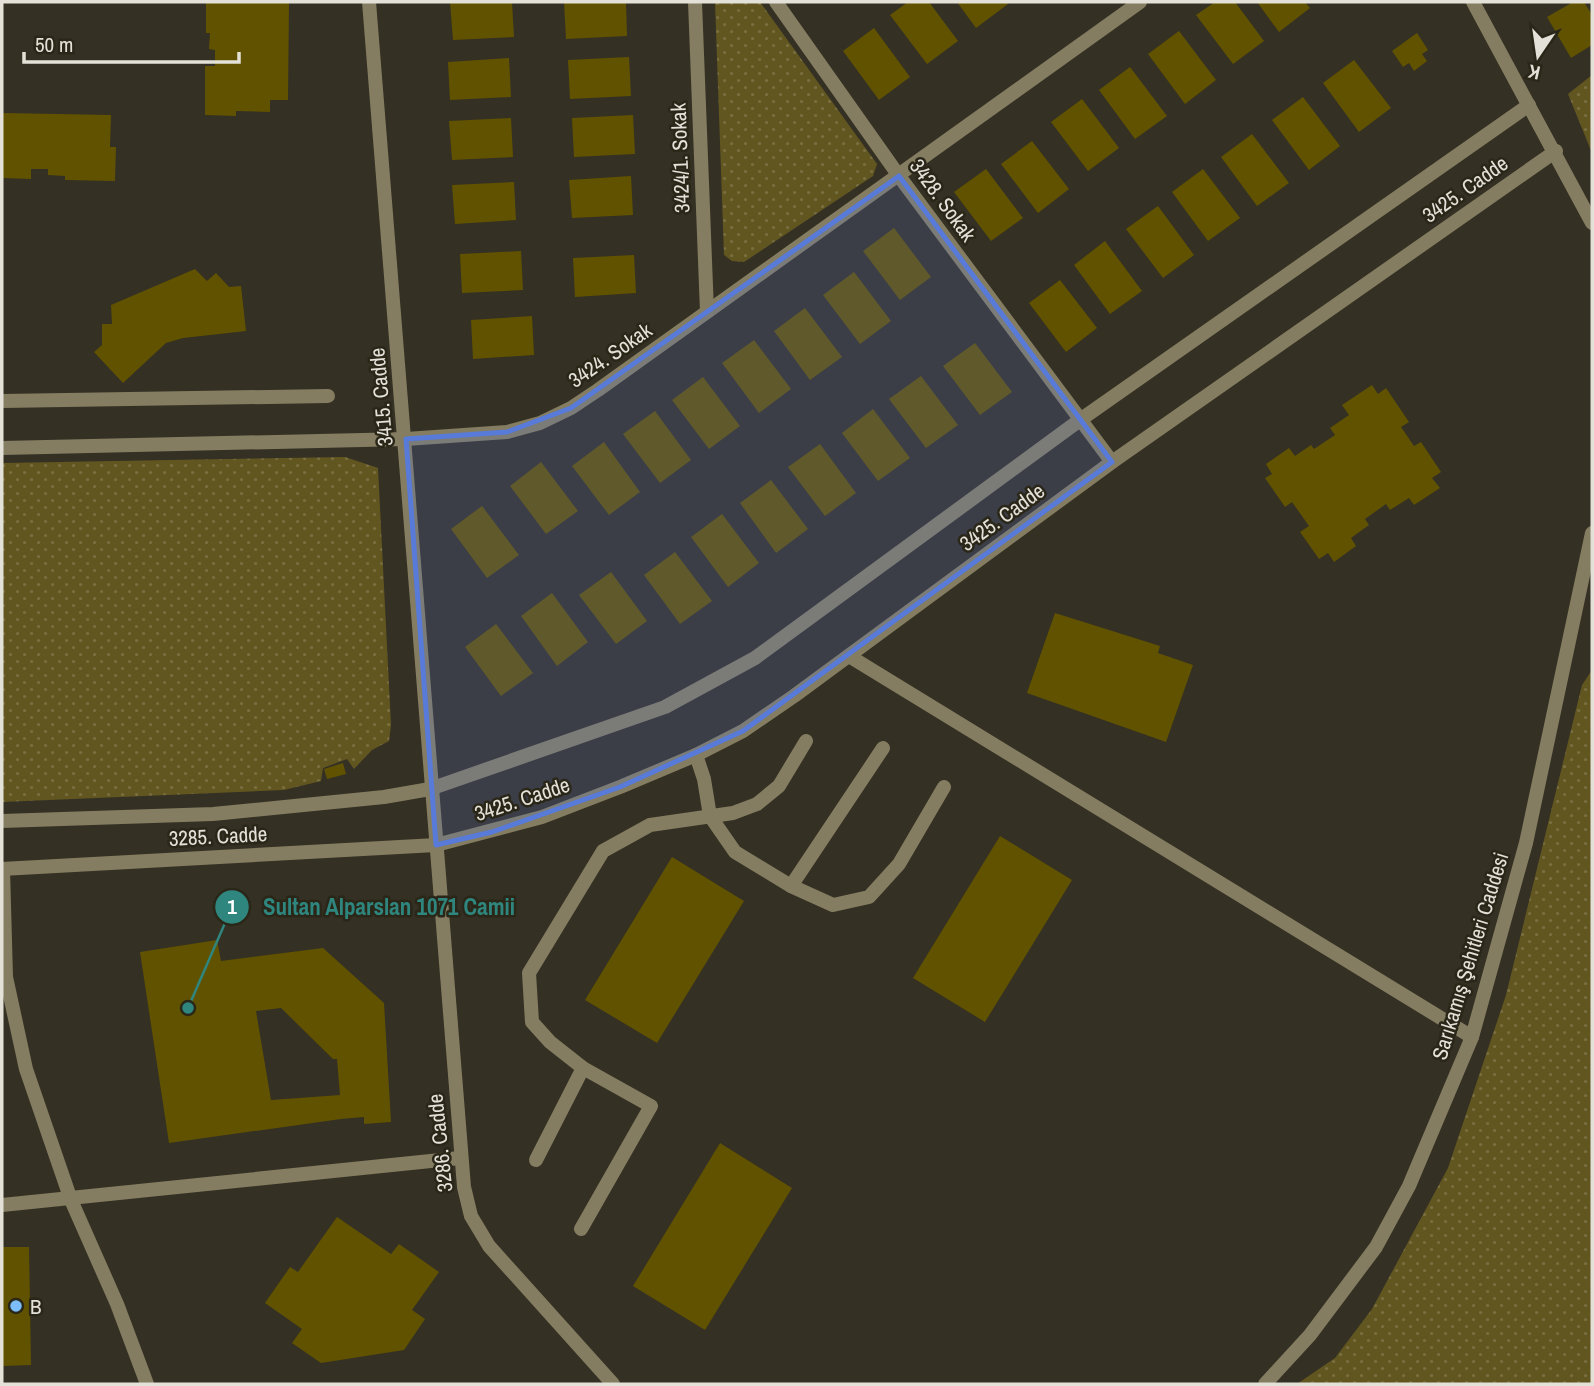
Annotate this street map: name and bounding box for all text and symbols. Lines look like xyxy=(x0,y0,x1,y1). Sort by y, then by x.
scale bar xyxy=(24,21,240,65)
north arrow xyxy=(1503,21,1573,91)
text: 50 m xyxy=(35,30,73,59)
text: K xyxy=(1525,58,1543,86)
street label: 3424/1. Sokak xyxy=(664,102,696,214)
street label: 3425. Cadde xyxy=(1416,149,1514,229)
street label: 3428. Sokak xyxy=(903,153,983,248)
street label: 3424. Sokak xyxy=(562,315,658,394)
street label: 3415. Cadde xyxy=(362,347,400,447)
street label: 3425. Cadde xyxy=(954,476,1050,558)
street label: 3425. Cadde xyxy=(471,770,573,828)
street label: 3285. Cadde xyxy=(168,819,268,853)
street label: Sarıkamış Şehitleri Caddesi xyxy=(1425,849,1515,1063)
callout: Sultan Alparslan 1071 Camii xyxy=(214,885,530,929)
text: Sultan Alparslan 1071 Camii xyxy=(263,891,515,922)
text: 1 xyxy=(227,892,237,921)
street label: 3286. Cadde xyxy=(420,1092,460,1194)
place label: B xyxy=(30,1292,42,1321)
marker: B xyxy=(8,1298,24,1314)

